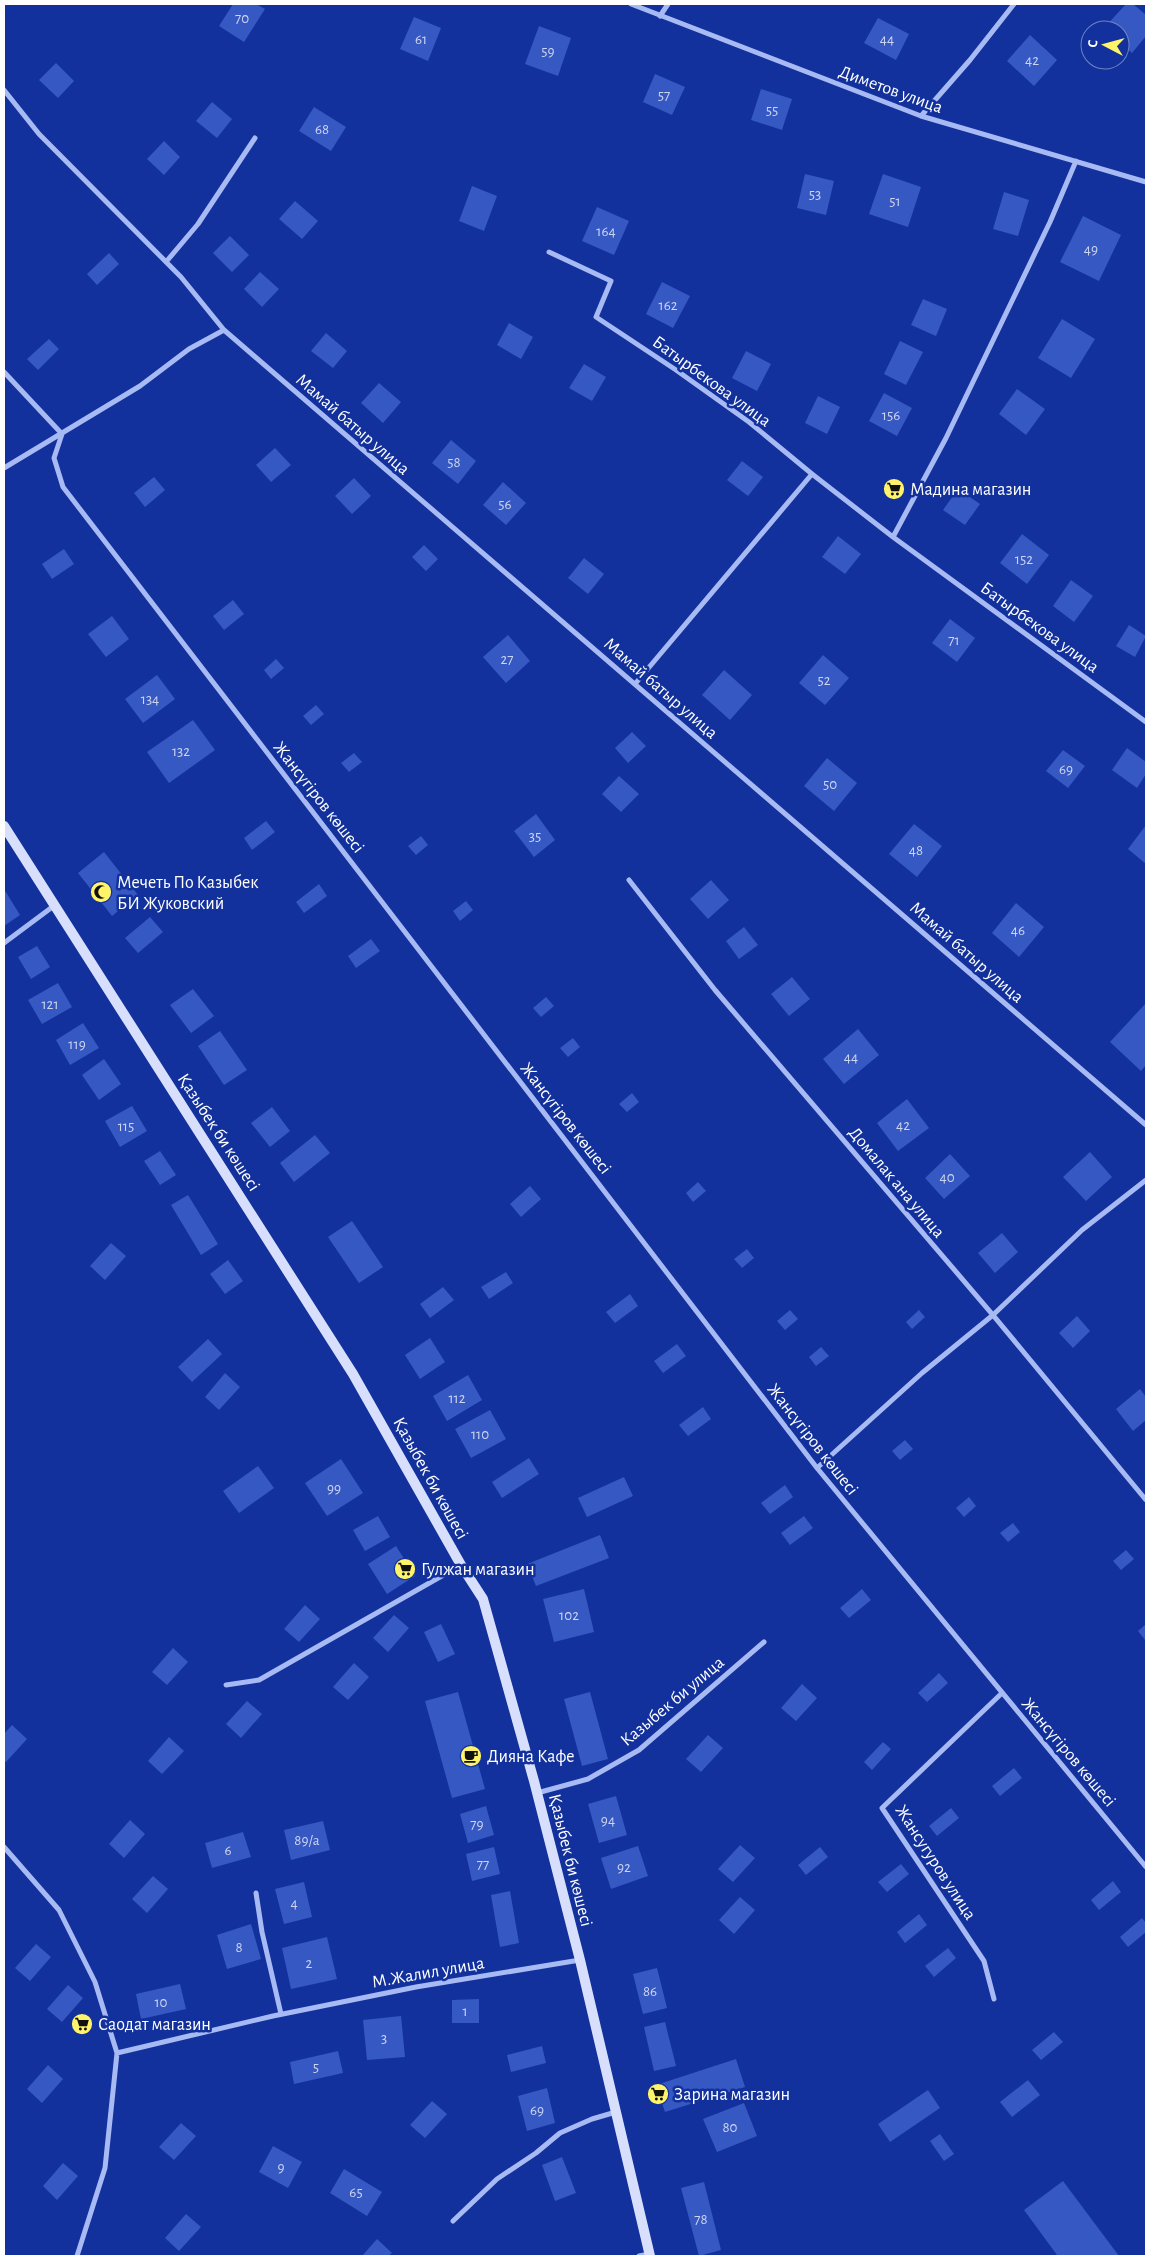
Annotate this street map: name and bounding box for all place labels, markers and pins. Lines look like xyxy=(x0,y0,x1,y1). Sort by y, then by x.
supermarket icon: Мадина магазин xyxy=(882,477,906,501)
place label: Мадина магазин xyxy=(910,481,1031,499)
place label: Мечеть По Казыбек БИ Жуковский xyxy=(117,873,259,913)
mosque icon: Мечеть По Казыбек БИ Жуковский xyxy=(89,880,113,904)
supermarket icon: Гулжан магазин xyxy=(393,1557,417,1581)
place label: Гулжан магазин xyxy=(421,1561,535,1579)
cafe icon: Дияна Кафе xyxy=(459,1744,483,1768)
place label: Дияна Кафе xyxy=(487,1748,575,1766)
supermarket icon: Саодат магазин xyxy=(70,2012,94,2036)
place label: Саодат магазин xyxy=(98,2016,211,2034)
supermarket icon: Зарина магазин xyxy=(646,2082,670,2106)
place label: Зарина магазин xyxy=(674,2086,790,2104)

